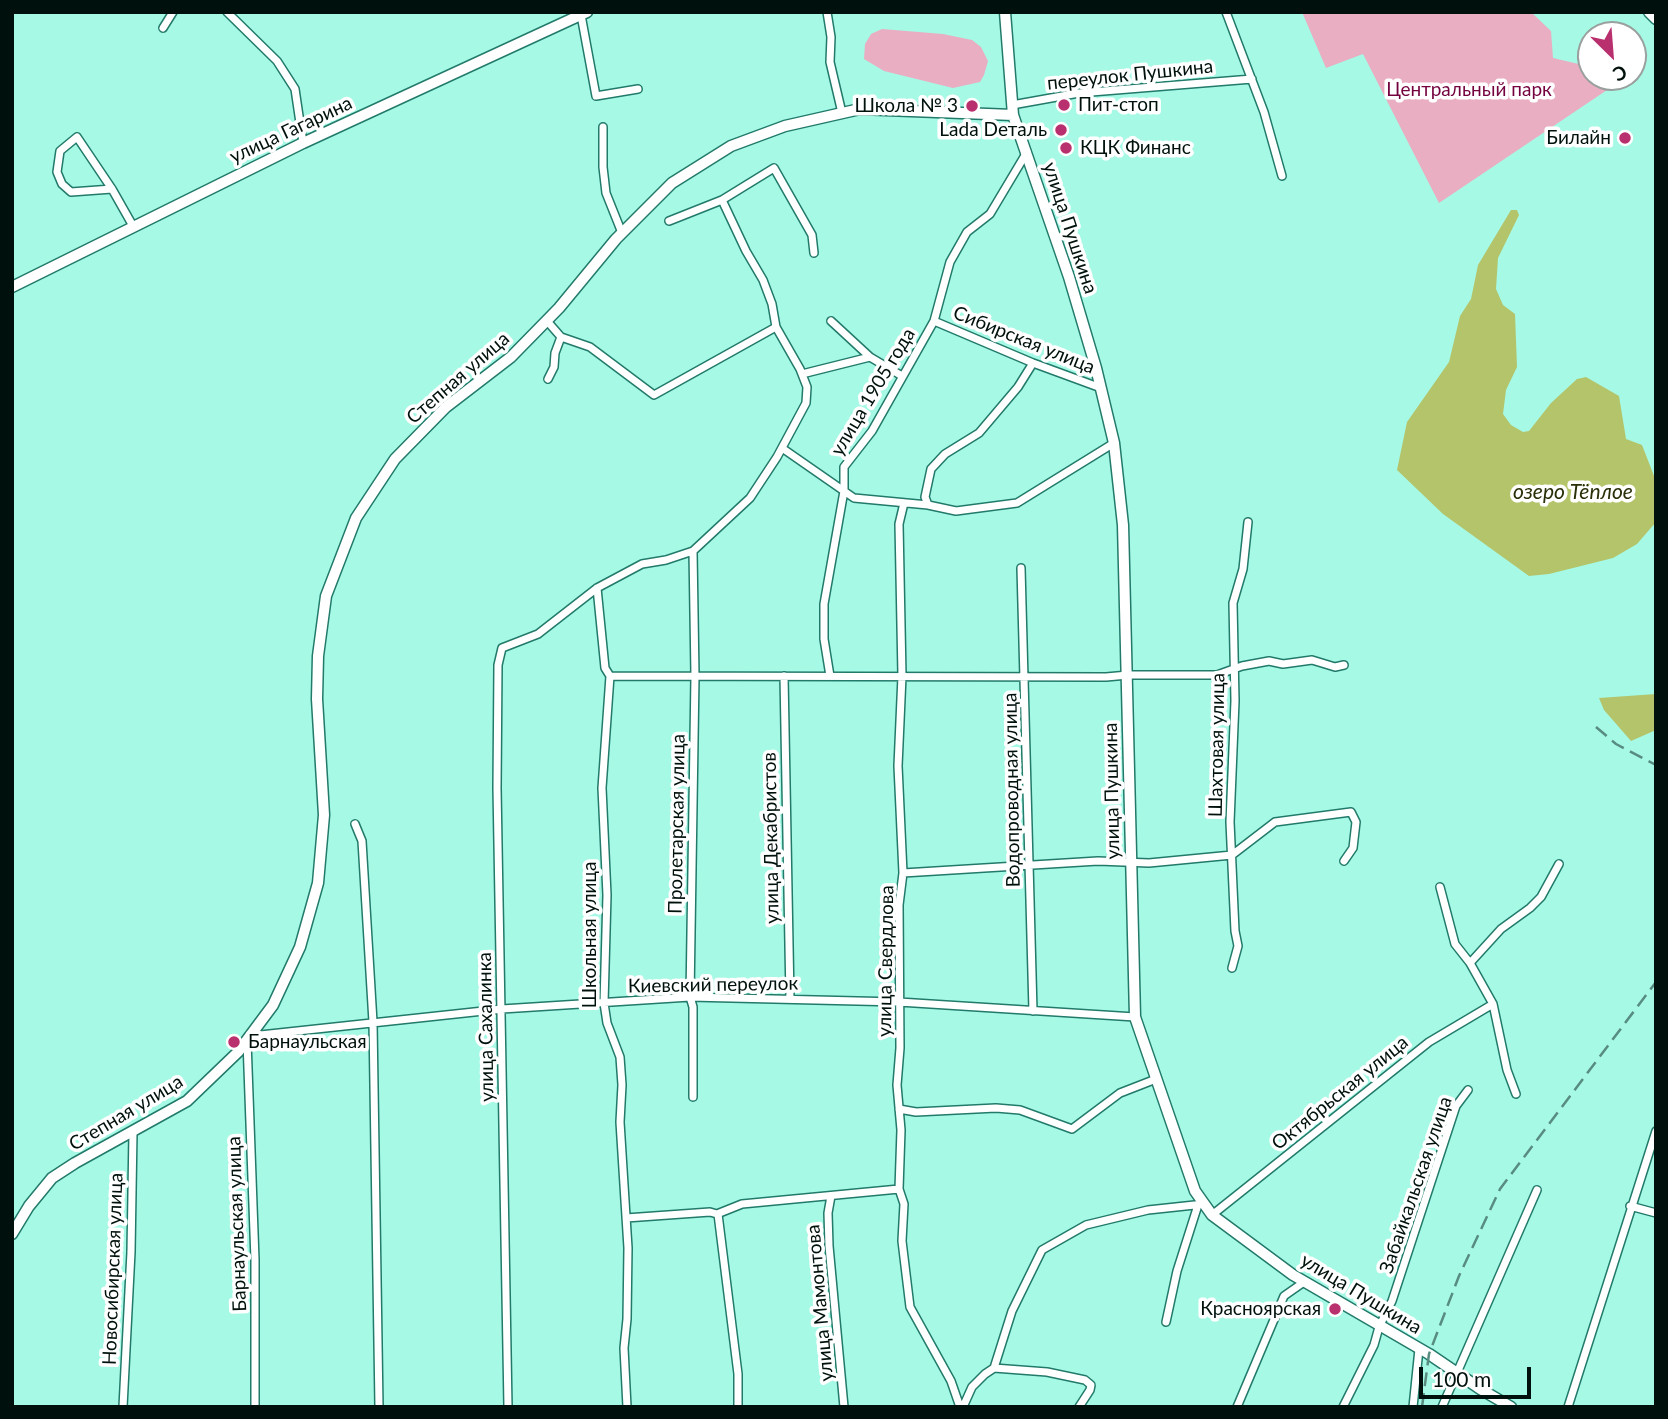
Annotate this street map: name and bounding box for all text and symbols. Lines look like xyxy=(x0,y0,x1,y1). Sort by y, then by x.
north arrow xyxy=(1577,21,1647,91)
street label: переулок Пушкина xyxy=(1046,55,1214,95)
text: С xyxy=(1610,61,1631,87)
park label: Центральный парк xyxy=(1386,79,1552,101)
street label: улица Гагарина xyxy=(226,92,356,168)
place label: Пит-стоп xyxy=(1078,94,1159,116)
place label: Школа № 3 xyxy=(854,95,958,117)
marker: Пит-стоп xyxy=(1056,97,1072,113)
marker: Школа № 3 xyxy=(964,98,980,114)
place label: Lada Dеталь xyxy=(939,119,1047,141)
marker: Lada Dеталь xyxy=(1053,122,1069,138)
place label: Билайн xyxy=(1546,127,1611,149)
marker: Билайн xyxy=(1617,130,1633,146)
place label: КЦК Финанс xyxy=(1080,137,1191,159)
marker: КЦК Финанс xyxy=(1058,140,1074,156)
street label: улица Пушкина xyxy=(1038,159,1102,297)
street label: Сибирская улица xyxy=(950,301,1098,379)
street label: улица 1905 года xyxy=(826,324,920,460)
street label: Степная улица xyxy=(402,327,514,429)
water label: озеро Тёплое xyxy=(1513,479,1633,505)
street label: Шахтовая улица xyxy=(1204,673,1230,817)
street label: Водопроводная улица xyxy=(999,692,1025,888)
street label: улица Пушкина xyxy=(1099,722,1125,860)
street label: Пролетарская улица xyxy=(664,734,690,914)
street label: улица Декабристов xyxy=(758,752,784,924)
street label: Школьная улица xyxy=(579,862,601,1008)
street label: улица Свердлова xyxy=(873,885,899,1037)
street label: улица Сахалинка xyxy=(473,952,499,1102)
street label: Киевский переулок xyxy=(628,972,798,998)
place label: Барнаульская xyxy=(248,1031,367,1053)
street label: Октябрьская улица xyxy=(1267,1031,1413,1155)
marker: Барнаульская xyxy=(226,1034,242,1050)
street label: Степная улица xyxy=(65,1070,187,1156)
street label: Забайкальская улица xyxy=(1375,1094,1457,1276)
street label: Барнаульская улица xyxy=(223,1136,251,1312)
street label: Новосибирская улица xyxy=(98,1172,128,1366)
street label: улица Мамонтова xyxy=(802,1224,838,1382)
street label: улица Пушкина xyxy=(1296,1249,1426,1339)
place label: Красноярская xyxy=(1200,1298,1321,1320)
marker: Красноярская xyxy=(1327,1301,1343,1317)
scale bar xyxy=(1423,1352,1535,1396)
text: 100 m xyxy=(1432,1366,1491,1391)

